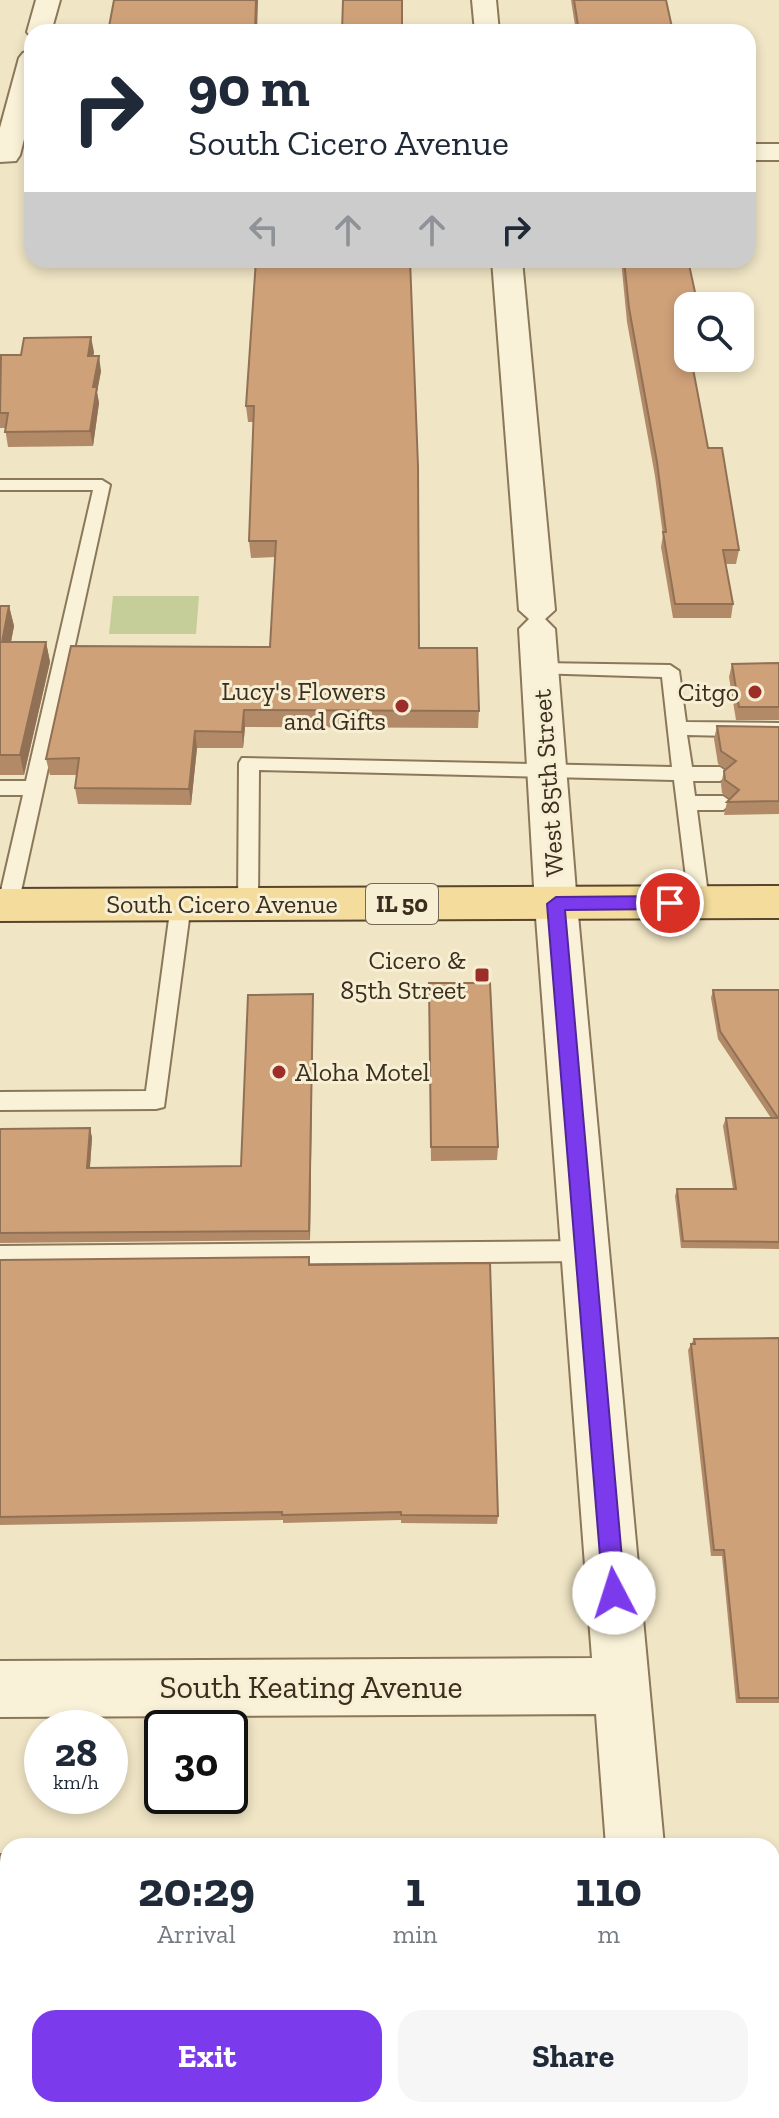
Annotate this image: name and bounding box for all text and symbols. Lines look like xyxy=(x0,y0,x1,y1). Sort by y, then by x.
text: 90 m xyxy=(188,53,310,120)
icon: right xyxy=(56,56,160,160)
text: South Cicero Avenue xyxy=(188,121,509,164)
icon: left xyxy=(242,208,286,252)
icon: ahead xyxy=(326,208,370,252)
icon: ahead xyxy=(410,208,454,252)
icon: right xyxy=(494,208,538,252)
map controls xyxy=(674,292,754,372)
button: search xyxy=(674,292,754,372)
place label: Lucy's Flowers and Gifts xyxy=(221,675,386,737)
place label: Citgo xyxy=(678,676,739,708)
marker: Citgo xyxy=(746,683,764,701)
street label: West 85th Street xyxy=(525,688,571,878)
marker: Lucy's Flowers and Gifts xyxy=(393,697,411,715)
pin xyxy=(636,869,704,937)
icon: arrive xyxy=(648,881,692,925)
road number: IL 50 xyxy=(366,884,438,924)
street label: South Cicero Avenue xyxy=(106,888,338,920)
place label: Cicero & 85th Street xyxy=(340,944,466,1006)
marker: Cicero & 85th Street xyxy=(473,966,491,984)
place label: Aloha Motel xyxy=(295,1056,430,1088)
marker: Aloha Motel xyxy=(270,1063,288,1081)
position arrow xyxy=(572,1551,656,1635)
street label: South Keating Avenue xyxy=(160,1668,462,1706)
speed limit sign: 30 xyxy=(144,1710,248,1814)
text: 28 xyxy=(54,1728,98,1776)
text: km/h xyxy=(53,1770,99,1794)
text: 20:29 xyxy=(138,1861,255,1918)
text: 1 xyxy=(405,1861,425,1918)
text: 110 xyxy=(576,1861,642,1918)
text: Arrival xyxy=(157,1918,236,1950)
text: min xyxy=(393,1918,437,1950)
text: m xyxy=(598,1918,620,1950)
button: Exit xyxy=(32,2010,382,2102)
button: Share xyxy=(398,2010,748,2102)

